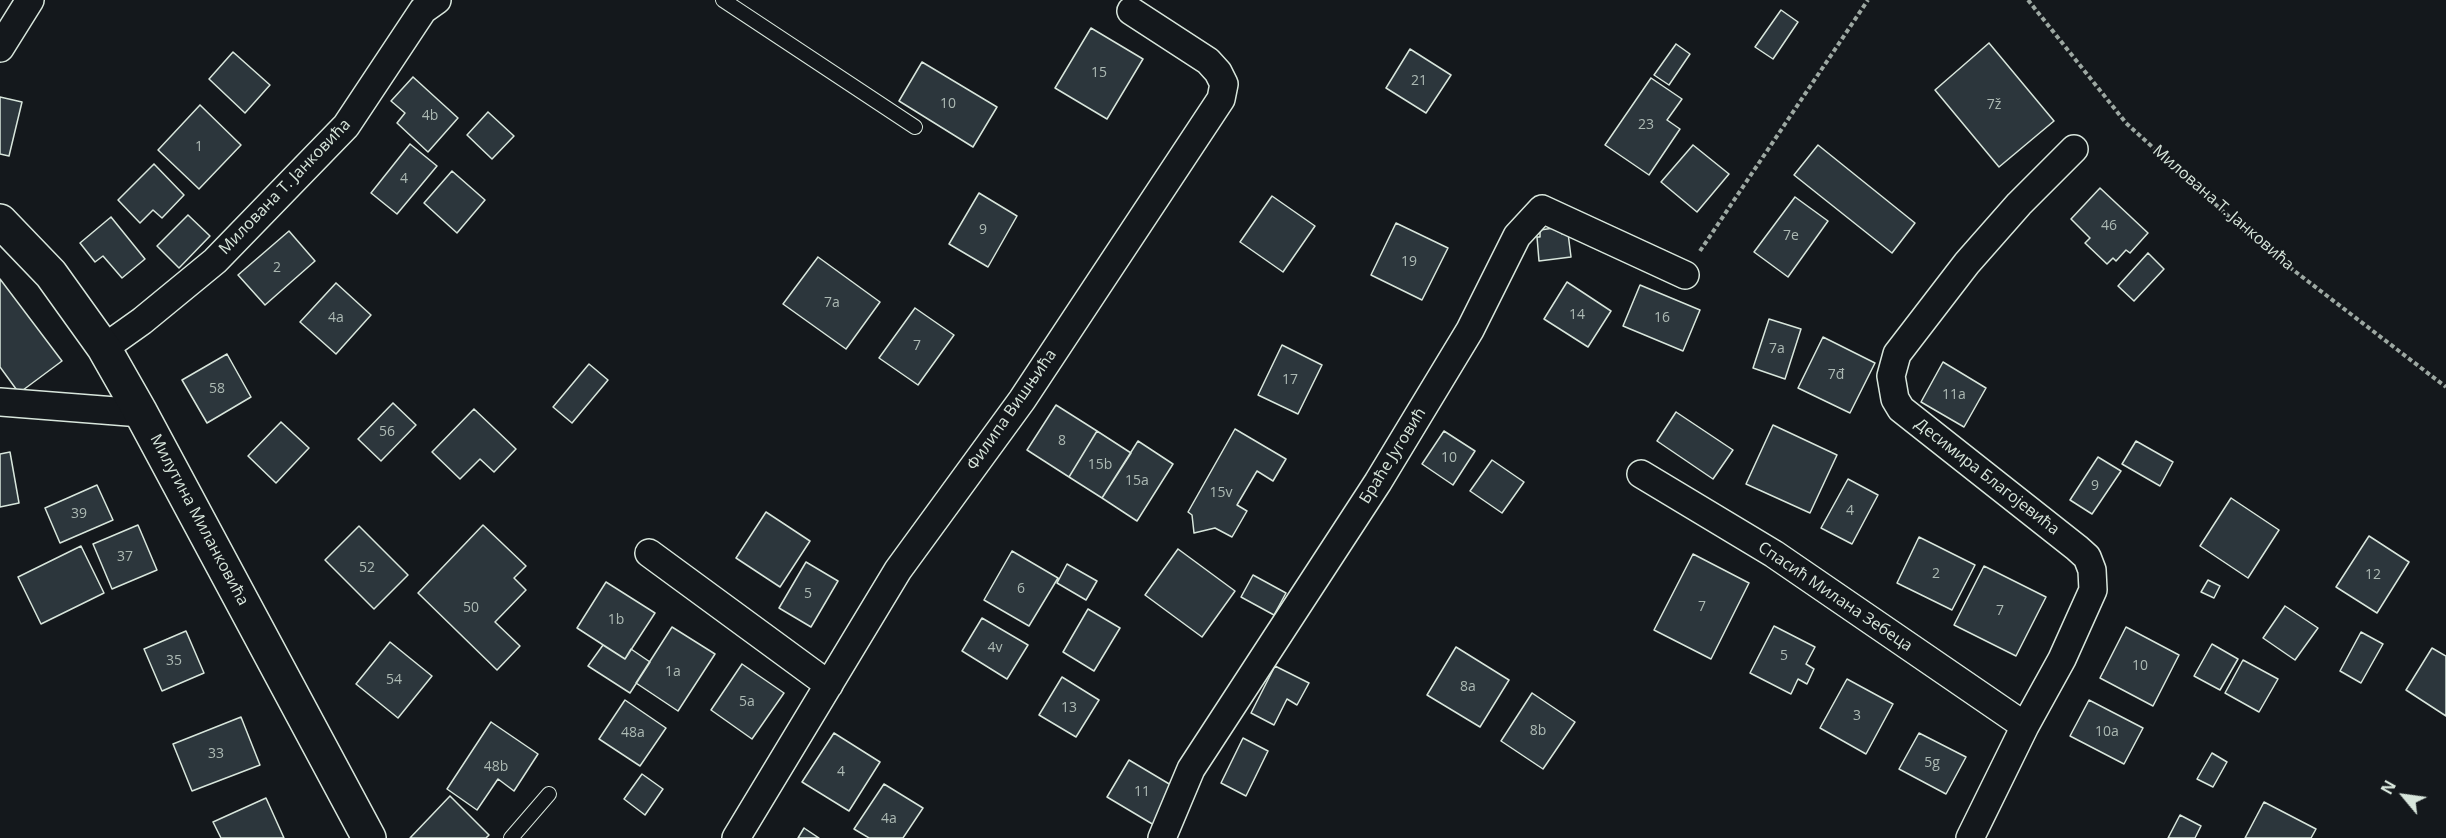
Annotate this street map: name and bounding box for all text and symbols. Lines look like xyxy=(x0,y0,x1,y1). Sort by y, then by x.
house number: 15 xyxy=(1091,65,1107,81)
house number: 21 xyxy=(1411,73,1427,89)
house number: 10 xyxy=(940,96,956,112)
house number: 7ž xyxy=(1987,97,2001,113)
house number: 4b xyxy=(422,108,438,124)
street label: Милована Т. Јанковића xyxy=(215,115,355,259)
house number: 23 xyxy=(1638,117,1654,133)
house number: 1 xyxy=(195,139,203,155)
street label: Милована Т. Јанковића xyxy=(2148,141,2298,275)
house number: 4 xyxy=(400,171,408,187)
house number: 46 xyxy=(2101,218,2117,234)
house number: 9 xyxy=(979,222,987,238)
house number: 7e xyxy=(1783,228,1799,244)
house number: 19 xyxy=(1401,254,1417,270)
house number: 2 xyxy=(273,260,281,276)
house number: 7a xyxy=(824,295,840,311)
house number: 14 xyxy=(1569,307,1585,323)
house number: 4a xyxy=(328,310,344,326)
house number: 16 xyxy=(1654,310,1670,326)
house number: 7 xyxy=(913,338,921,354)
house number: 7a xyxy=(1769,341,1785,357)
street label: Филипа Вишњића xyxy=(963,346,1061,474)
house number: 7đ xyxy=(1828,367,1844,383)
house number: 17 xyxy=(1282,372,1298,388)
house number: 58 xyxy=(209,381,225,397)
house number: 11a xyxy=(1942,387,1966,403)
street label: Браће Југовић xyxy=(1356,405,1430,507)
street label: Десимира Благојевића xyxy=(1911,415,2063,539)
house number: 56 xyxy=(379,424,395,440)
street label: Милутина Миланковића xyxy=(146,431,252,609)
house number: 8 xyxy=(1058,433,1066,449)
house number: 10 xyxy=(1441,450,1457,466)
house number: 15b xyxy=(1088,457,1112,473)
house number: 15a xyxy=(1125,473,1149,489)
house number: 9 xyxy=(2091,478,2099,494)
house number: 15v xyxy=(1209,485,1233,501)
house number: 4 xyxy=(1846,503,1854,519)
house number: 39 xyxy=(71,506,87,522)
street label: Спасић Милана Зебеца xyxy=(1754,538,1916,656)
house number: 37 xyxy=(117,549,133,565)
house number: 52 xyxy=(359,560,375,576)
house number: 2 xyxy=(1932,566,1940,582)
house number: 12 xyxy=(2365,567,2381,583)
house number: 6 xyxy=(1017,581,1025,597)
house number: 5 xyxy=(804,586,812,602)
house number: 7 xyxy=(1698,599,1706,615)
house number: 50 xyxy=(463,600,479,616)
house number: 7 xyxy=(1996,603,2004,619)
house number: 1b xyxy=(608,612,624,628)
house number: 4v xyxy=(988,640,1002,656)
house number: 5 xyxy=(1780,648,1788,664)
house number: 35 xyxy=(166,653,182,669)
house number: 10 xyxy=(2132,658,2148,674)
house number: 1a xyxy=(665,664,681,680)
house number: 54 xyxy=(386,672,402,688)
house number: 8a xyxy=(1460,679,1476,695)
house number: 5a xyxy=(739,694,755,710)
house number: 13 xyxy=(1061,700,1077,716)
house number: 3 xyxy=(1853,708,1861,724)
house number: 8b xyxy=(1530,723,1546,739)
house number: 10a xyxy=(2095,724,2119,740)
house number: 48a xyxy=(621,725,645,741)
house number: 33 xyxy=(208,746,224,762)
house number: 5g xyxy=(1924,755,1940,771)
house number: 48b xyxy=(484,759,508,775)
house number: 4 xyxy=(837,764,845,780)
north arrow xyxy=(2374,766,2434,826)
text: N xyxy=(2375,776,2401,798)
house number: 11 xyxy=(1134,784,1150,800)
house number: 4a xyxy=(881,811,897,827)

